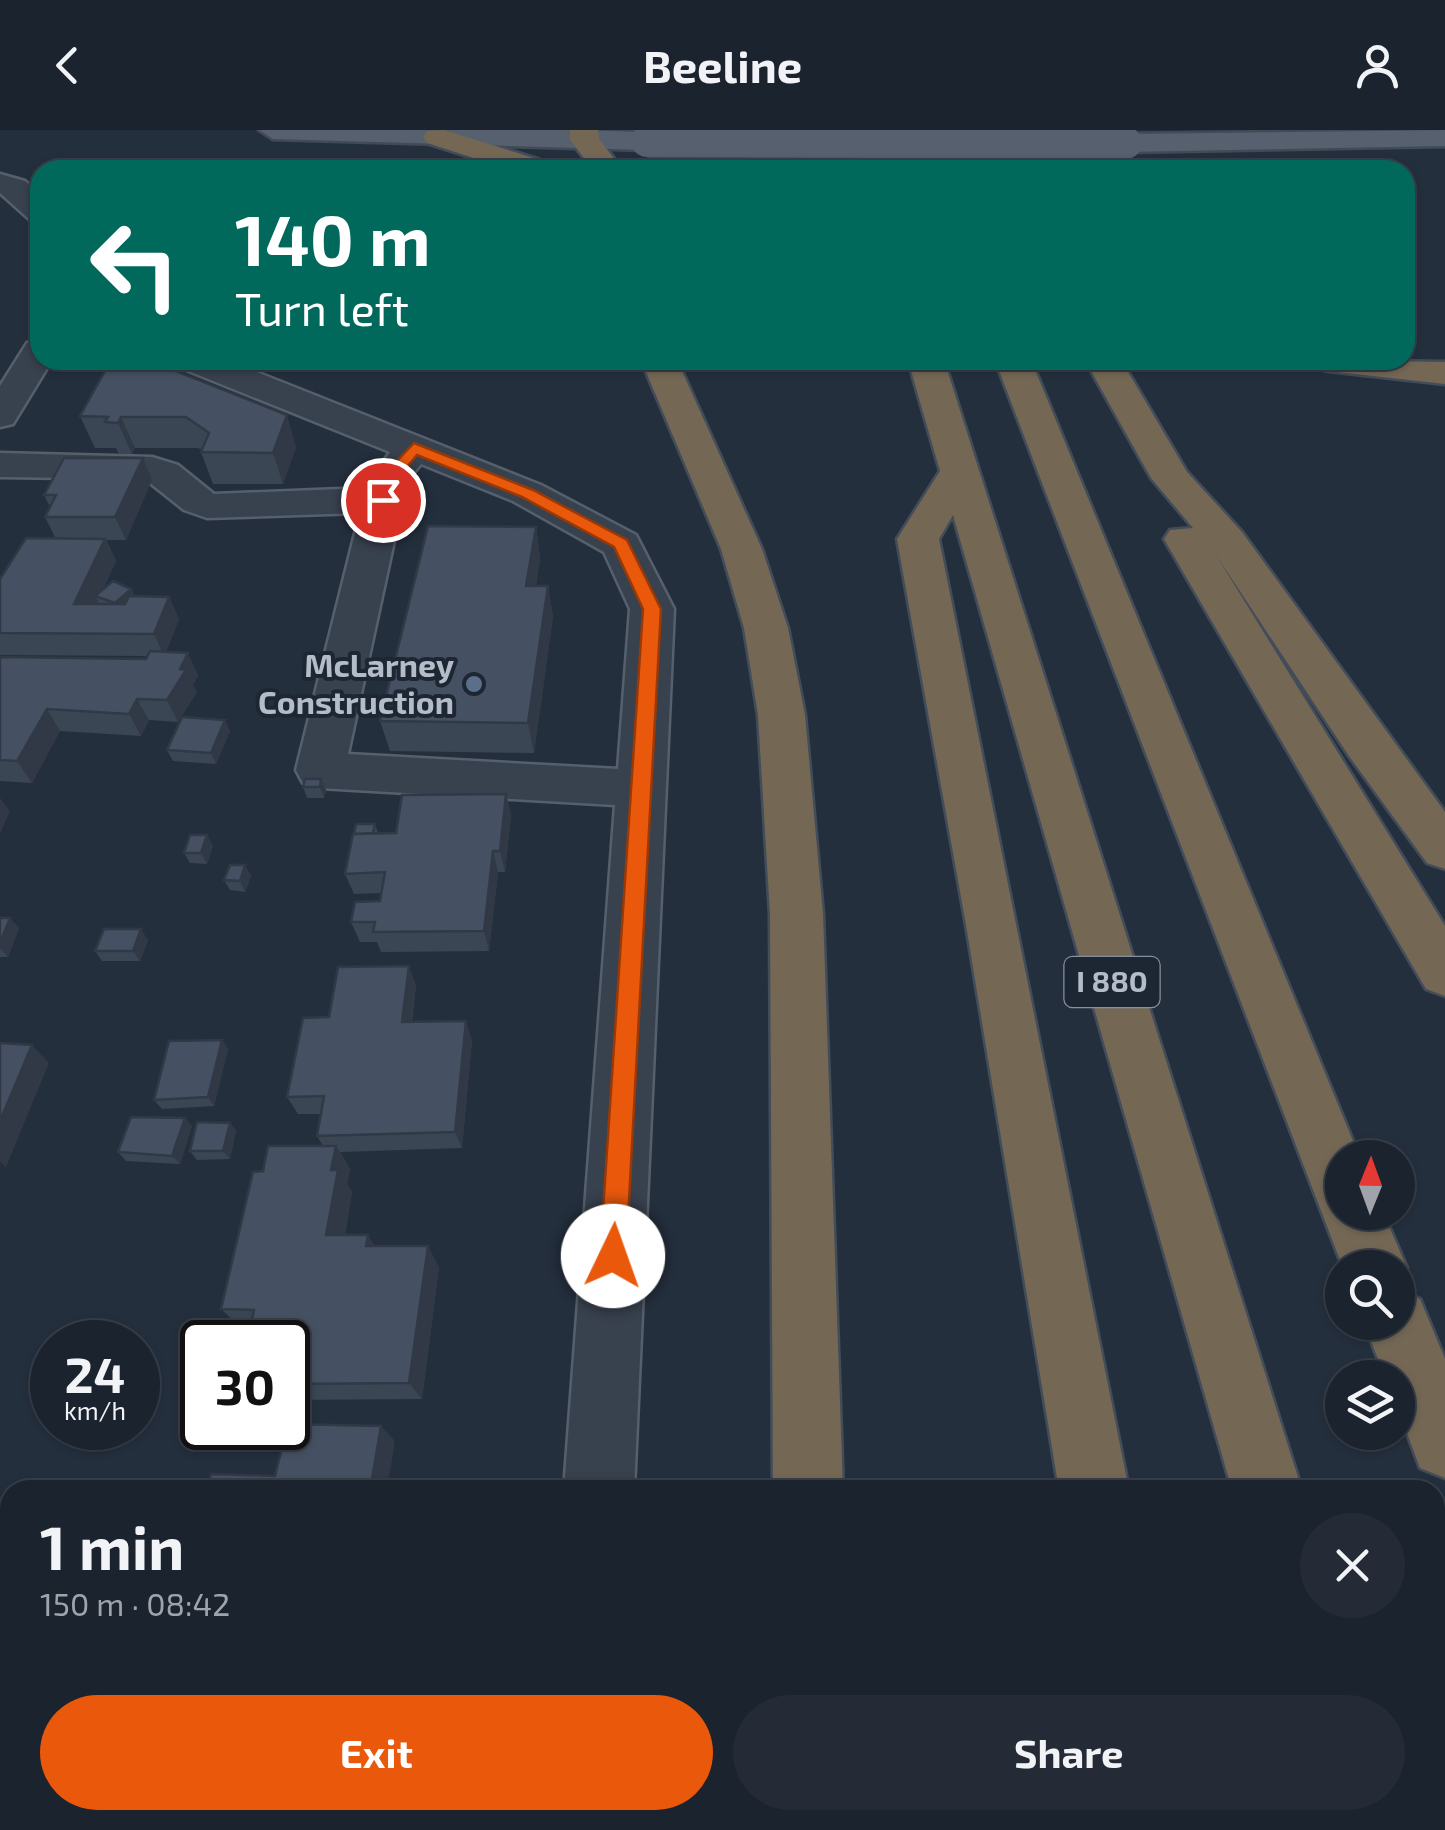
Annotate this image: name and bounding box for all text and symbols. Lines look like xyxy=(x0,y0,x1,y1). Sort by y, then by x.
icon: back xyxy=(40,38,95,93)
text: Beeline xyxy=(643,38,802,92)
icon: person xyxy=(1350,38,1405,93)
text: 140 m xyxy=(235,196,431,280)
icon: left xyxy=(70,200,200,330)
text: Turn left xyxy=(235,281,409,335)
pin xyxy=(341,458,426,543)
icon: arrive xyxy=(356,473,411,528)
place label: McLarney Construction xyxy=(258,645,454,720)
marker: McLarney Construction xyxy=(463,673,485,695)
road number: I 880 xyxy=(1064,957,1160,1007)
north arrow xyxy=(1325,1140,1415,1230)
map controls xyxy=(1325,1140,1415,1450)
position arrow xyxy=(561,1204,665,1308)
button: search xyxy=(1325,1250,1415,1340)
speed limit sign: 30 xyxy=(180,1320,310,1450)
text: 24 xyxy=(65,1343,125,1403)
button: layers xyxy=(1325,1360,1415,1450)
text: km/h xyxy=(64,1395,126,1425)
text: 1 min xyxy=(40,1510,184,1582)
button: close xyxy=(1300,1513,1405,1618)
text: 150 m · 08:42 xyxy=(40,1584,230,1622)
button: Exit xyxy=(40,1695,713,1810)
button: Share xyxy=(733,1695,1405,1810)

